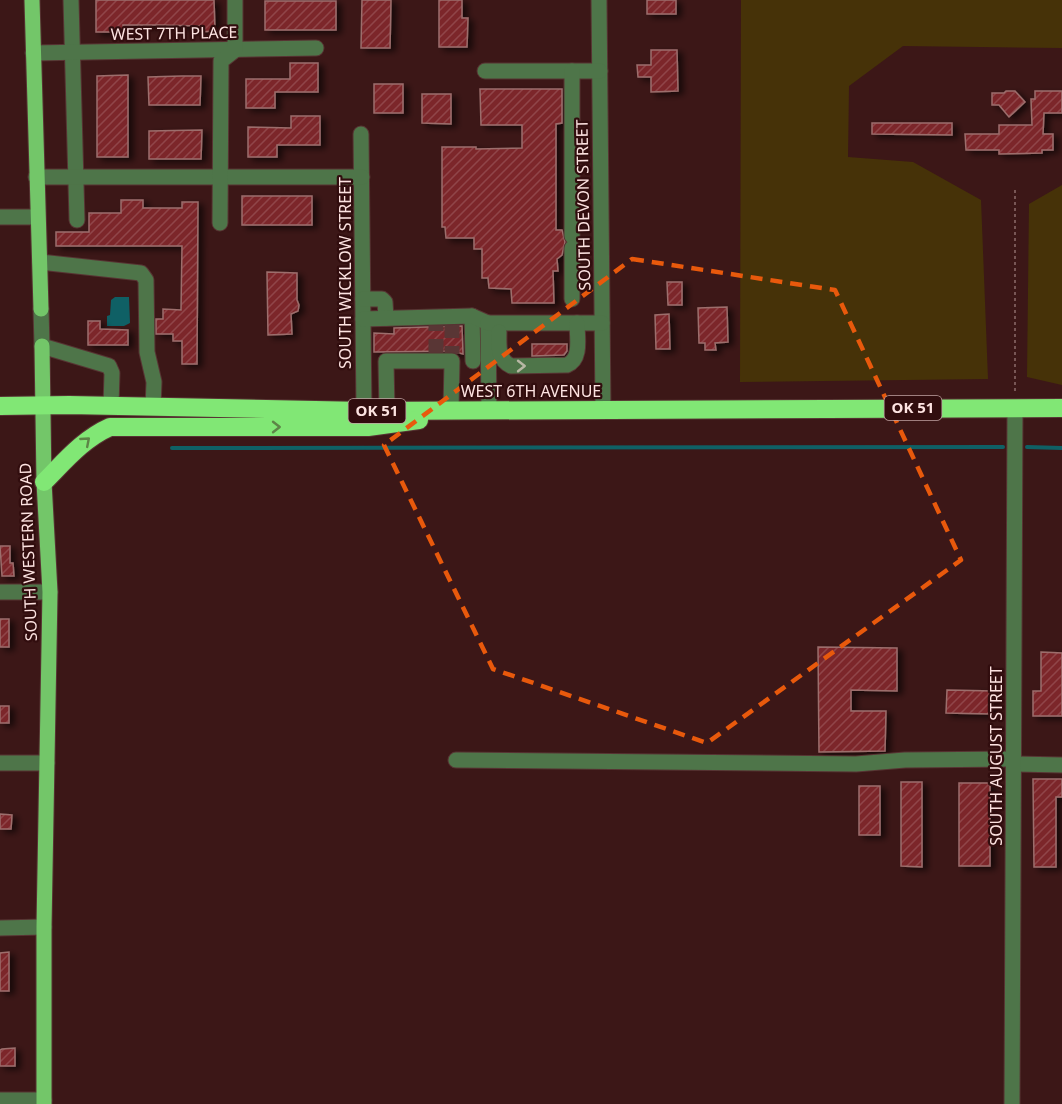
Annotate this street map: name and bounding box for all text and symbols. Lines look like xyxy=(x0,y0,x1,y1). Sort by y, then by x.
street label: WEST 7TH PLACE xyxy=(110,21,238,45)
street label: SOUTH DEVON STREET xyxy=(571,119,595,291)
street label: SOUTH WICKLOW STREET xyxy=(334,177,356,369)
one-way arrow xyxy=(516,360,525,372)
street label: WEST 6TH AVENUE xyxy=(461,380,601,402)
road number: OK 51 xyxy=(884,396,942,420)
road number: OK 51 xyxy=(348,399,406,423)
one-way arrow xyxy=(272,421,281,433)
one-way arrow xyxy=(79,437,89,448)
street label: SOUTH WESTERN ROAD xyxy=(14,462,42,642)
street label: SOUTH AUGUST STREET xyxy=(985,666,1007,846)

